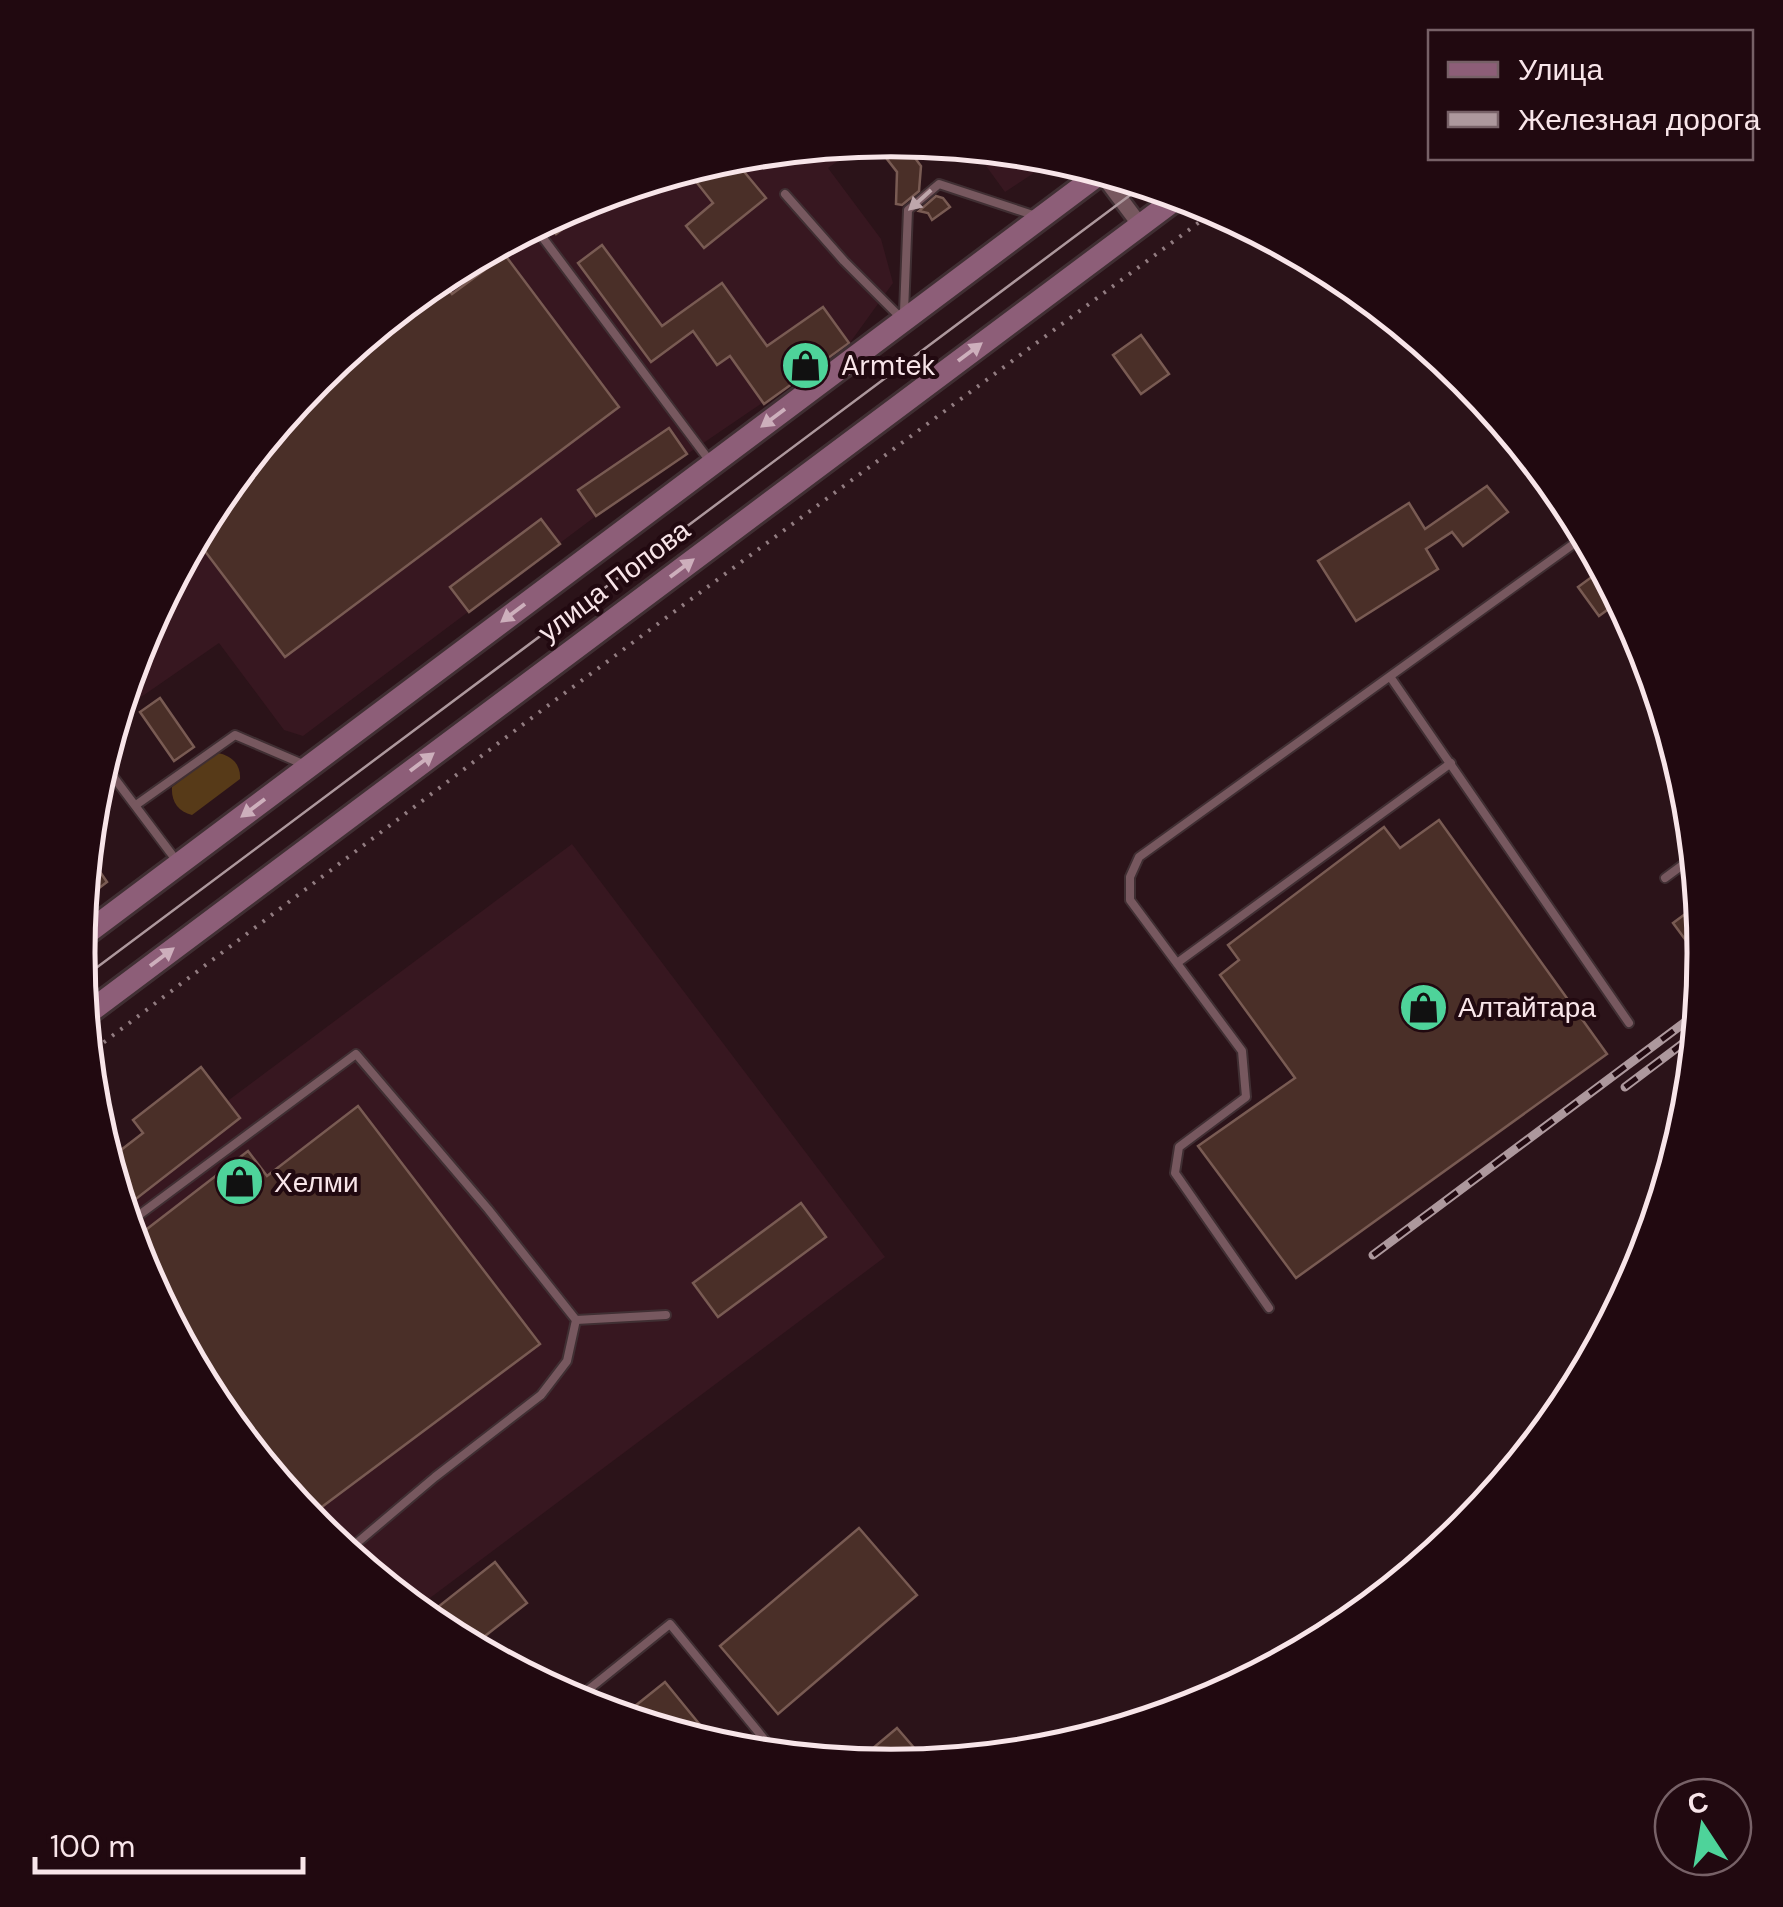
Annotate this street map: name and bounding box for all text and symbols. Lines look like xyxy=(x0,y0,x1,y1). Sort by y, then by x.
legend xyxy=(1428,30,1753,160)
text: Улица xyxy=(1518,50,1603,89)
text: Железная дорога xyxy=(1518,100,1761,139)
one-way arrow xyxy=(909,189,933,212)
shop icon: Armtek xyxy=(780,339,832,391)
one-way arrow xyxy=(957,343,983,363)
place label: Armtek xyxy=(841,347,936,384)
one-way arrow xyxy=(760,408,786,428)
street label: улица Попова xyxy=(531,512,698,650)
one-way arrow xyxy=(669,558,695,578)
one-way arrow xyxy=(500,603,526,623)
one-way arrow xyxy=(409,753,435,773)
one-way arrow xyxy=(240,798,266,818)
one-way arrow xyxy=(149,948,175,968)
shop icon: Алтайтара xyxy=(1397,981,1449,1033)
place label: Алтайтара xyxy=(1458,989,1596,1026)
shop icon: Хелми xyxy=(213,1156,265,1208)
place label: Хелми xyxy=(274,1164,359,1201)
north arrow xyxy=(1653,1777,1753,1877)
text: С xyxy=(1684,1783,1712,1823)
scale bar xyxy=(35,1812,302,1874)
text: 100 m xyxy=(50,1827,135,1866)

